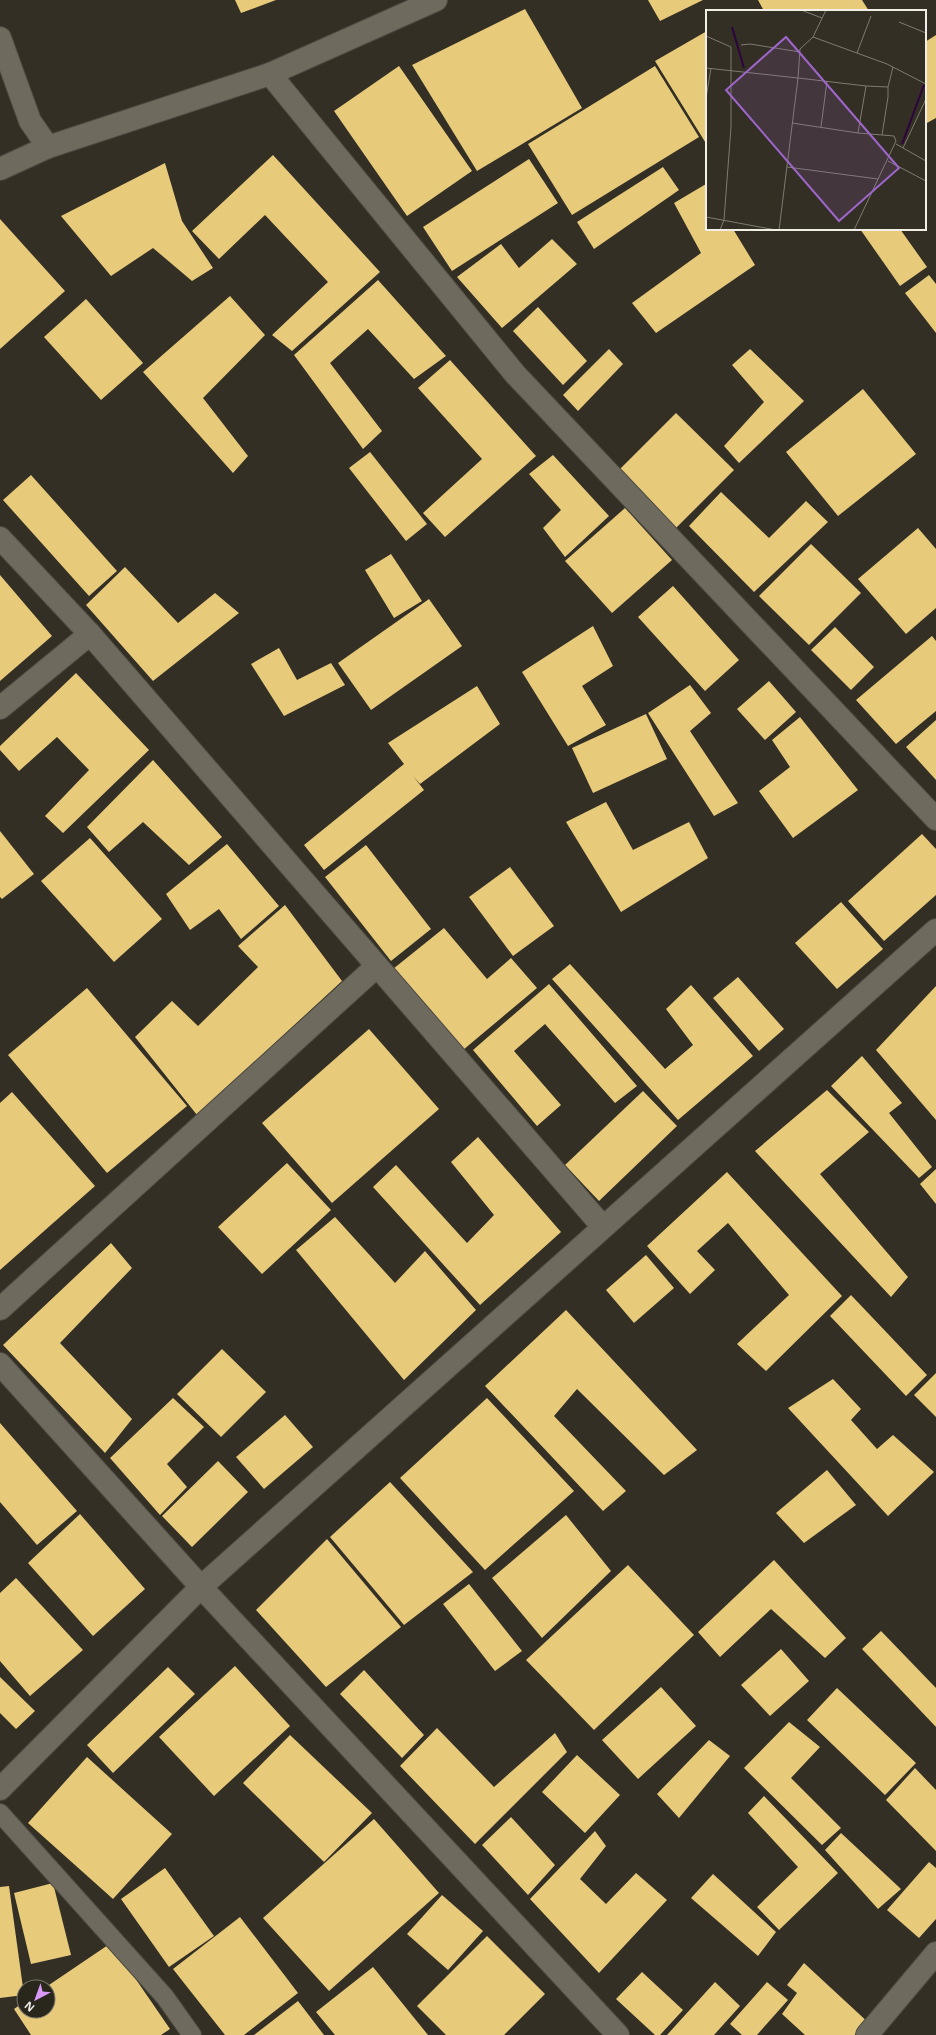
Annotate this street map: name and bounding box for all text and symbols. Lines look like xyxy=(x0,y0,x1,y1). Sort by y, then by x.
inset map xyxy=(706,10,926,230)
north arrow xyxy=(16,1979,56,2019)
text: N xyxy=(21,1998,37,2016)

